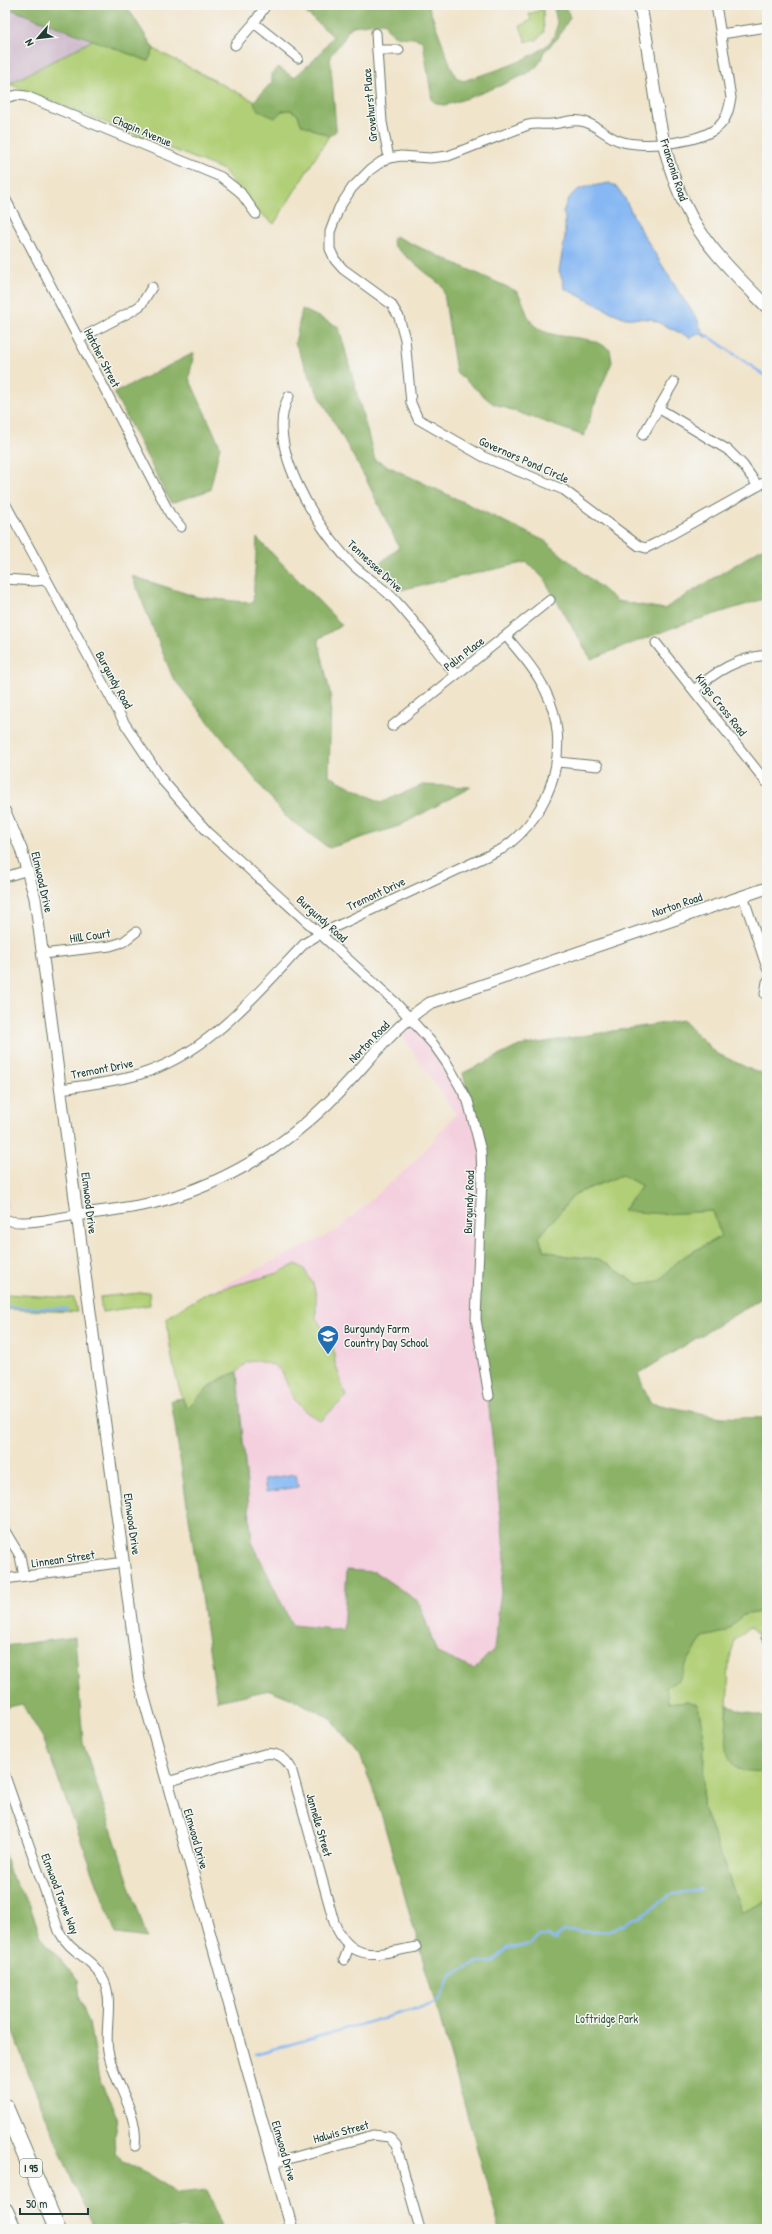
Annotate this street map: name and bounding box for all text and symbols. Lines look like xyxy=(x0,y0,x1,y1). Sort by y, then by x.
north arrow xyxy=(18,18,58,58)
text: N xyxy=(22,37,37,49)
street label: Grovehurst Place xyxy=(358,67,381,143)
street label: Chapin Avenue xyxy=(110,110,175,151)
street label: Franconia Road xyxy=(656,136,693,203)
street label: Hatcher Street xyxy=(80,325,125,391)
street label: Governors Pond Circle xyxy=(476,432,572,487)
street label: Tennessee Drive xyxy=(344,535,407,596)
street label: Palin Place xyxy=(440,632,488,675)
street label: Burgundy Road xyxy=(92,648,137,712)
street label: Kings Cross Road xyxy=(692,670,751,740)
street label: Elmwood Drive xyxy=(27,850,58,914)
street label: Tremont Drive xyxy=(344,872,408,915)
street label: Norton Road xyxy=(649,888,705,921)
street label: Burgundy Road xyxy=(293,891,352,946)
street label: Hill Court xyxy=(68,924,112,947)
street label: Norton Road xyxy=(344,1017,393,1067)
street label: Tremont Drive xyxy=(69,1054,135,1083)
street label: Burgundy Road xyxy=(459,1170,478,1234)
street label: Elmwood Drive xyxy=(77,1171,102,1235)
place label: Burgundy Farm Country Day School xyxy=(344,1320,429,1351)
school or university icon: Burgundy Farm Country Day School xyxy=(315,1323,341,1356)
street label: Elmwood Drive xyxy=(120,1492,145,1556)
street label: Linnean Street xyxy=(30,1546,96,1571)
street label: Jannelle Street xyxy=(302,1791,337,1859)
street label: Elmwood Drive xyxy=(180,1807,213,1871)
street label: Elmwood Towne Way xyxy=(37,1851,84,1937)
park label: Loftridge Park xyxy=(576,2010,638,2027)
street label: Halwis Street xyxy=(311,2116,371,2147)
street label: Elmwood Drive xyxy=(268,2119,301,2183)
road number: I 95 xyxy=(20,2159,42,2177)
scale bar xyxy=(20,2190,88,2216)
text: 50 m xyxy=(26,2195,47,2212)

